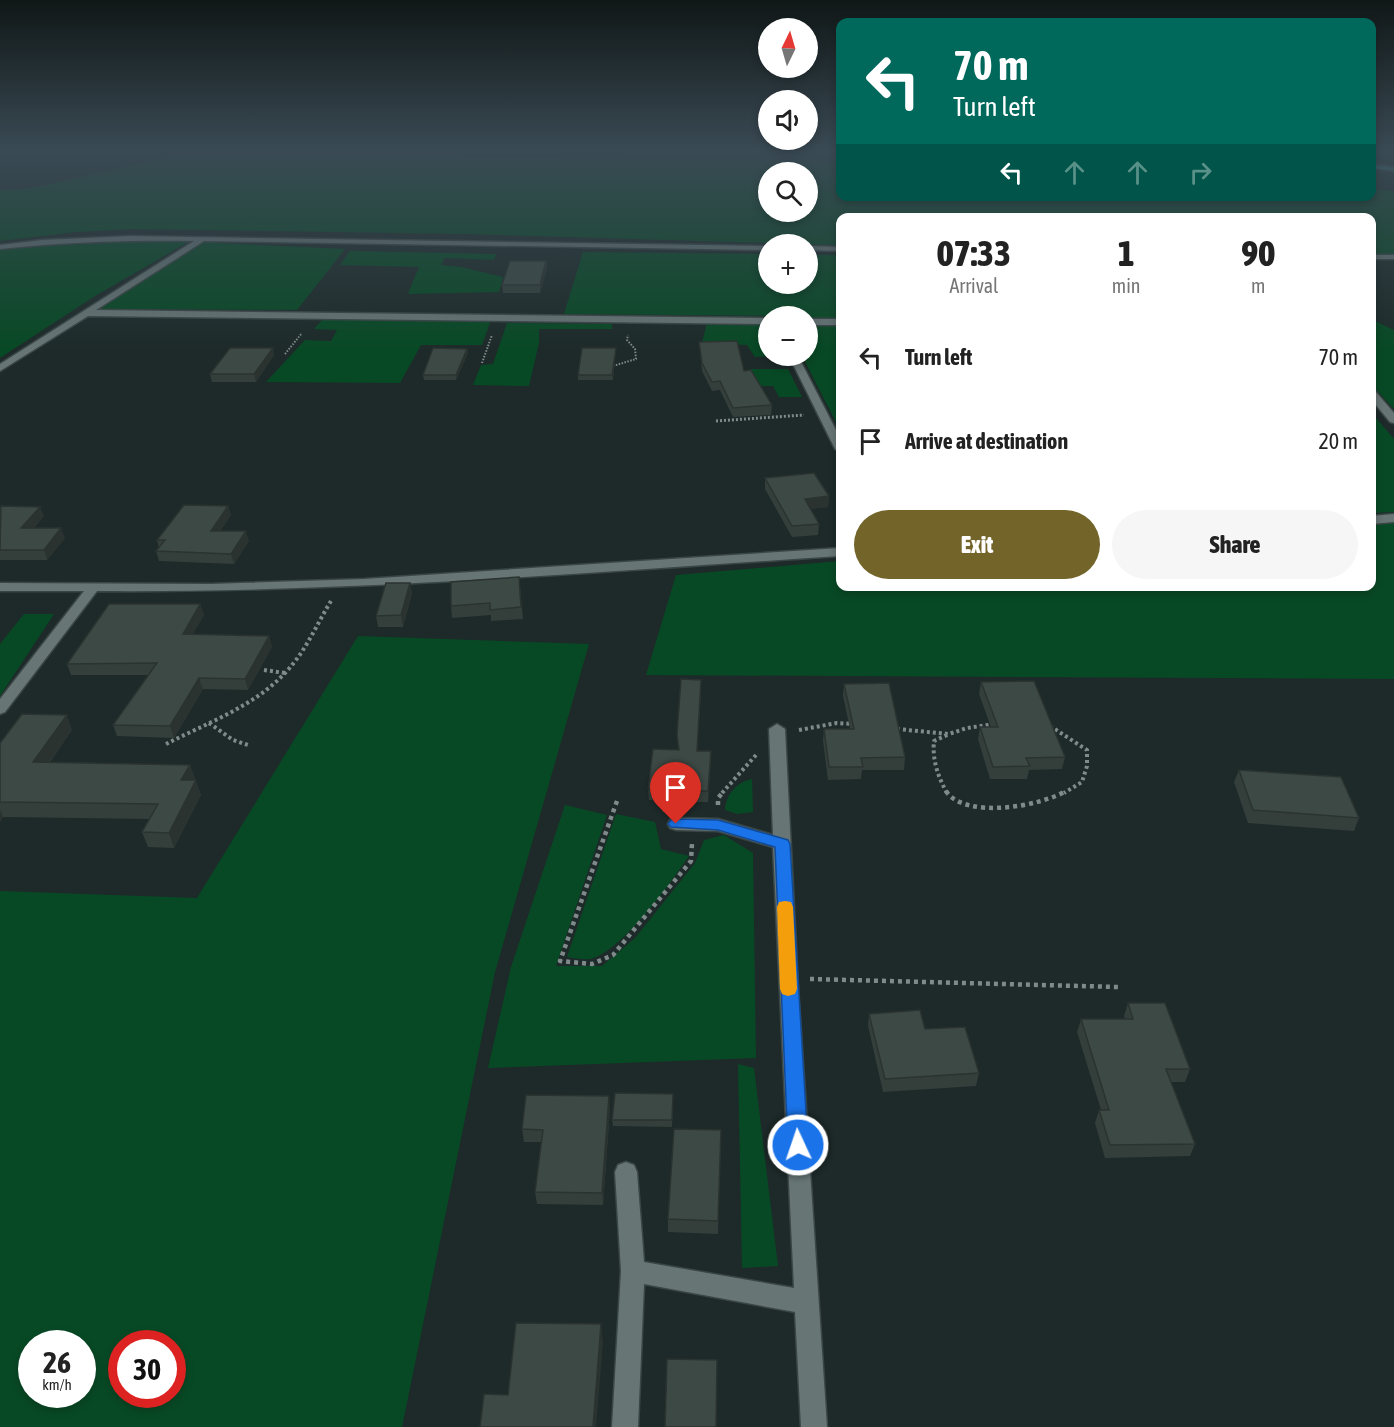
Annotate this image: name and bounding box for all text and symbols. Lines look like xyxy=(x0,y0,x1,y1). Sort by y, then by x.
north arrow xyxy=(758,18,818,78)
map controls xyxy=(758,18,818,366)
text: 70 m xyxy=(953,41,1028,89)
icon: left xyxy=(854,42,932,120)
button: sound xyxy=(758,90,818,150)
text: Turn left xyxy=(953,91,1036,122)
icon: left xyxy=(995,156,1028,189)
icon: ahead xyxy=(1058,156,1091,189)
icon: ahead xyxy=(1121,156,1154,189)
icon: right xyxy=(1184,156,1217,189)
button: search xyxy=(758,162,818,222)
text: 07:33 xyxy=(937,232,1011,274)
text: 1 xyxy=(1118,232,1135,274)
text: 90 xyxy=(1241,232,1275,274)
button: + xyxy=(758,234,818,294)
text: Arrival xyxy=(949,274,998,297)
text: min xyxy=(1112,274,1140,297)
text: m xyxy=(1251,274,1265,297)
button: − xyxy=(758,306,818,366)
icon: left xyxy=(854,341,887,374)
text: Turn left xyxy=(905,344,972,370)
text: 70 m xyxy=(1318,344,1358,370)
icon: arrive xyxy=(854,425,887,458)
text: Arrive at destination xyxy=(905,428,1068,454)
text: 20 m xyxy=(1318,428,1358,454)
button: Exit xyxy=(854,510,1100,579)
button: Share xyxy=(1112,510,1358,579)
pin xyxy=(650,762,701,824)
icon: arrive xyxy=(659,771,692,804)
position arrow xyxy=(766,1113,830,1177)
speed limit sign: 30 xyxy=(108,1330,186,1408)
text: 26 xyxy=(43,1345,71,1379)
text: km/h xyxy=(42,1376,72,1393)

